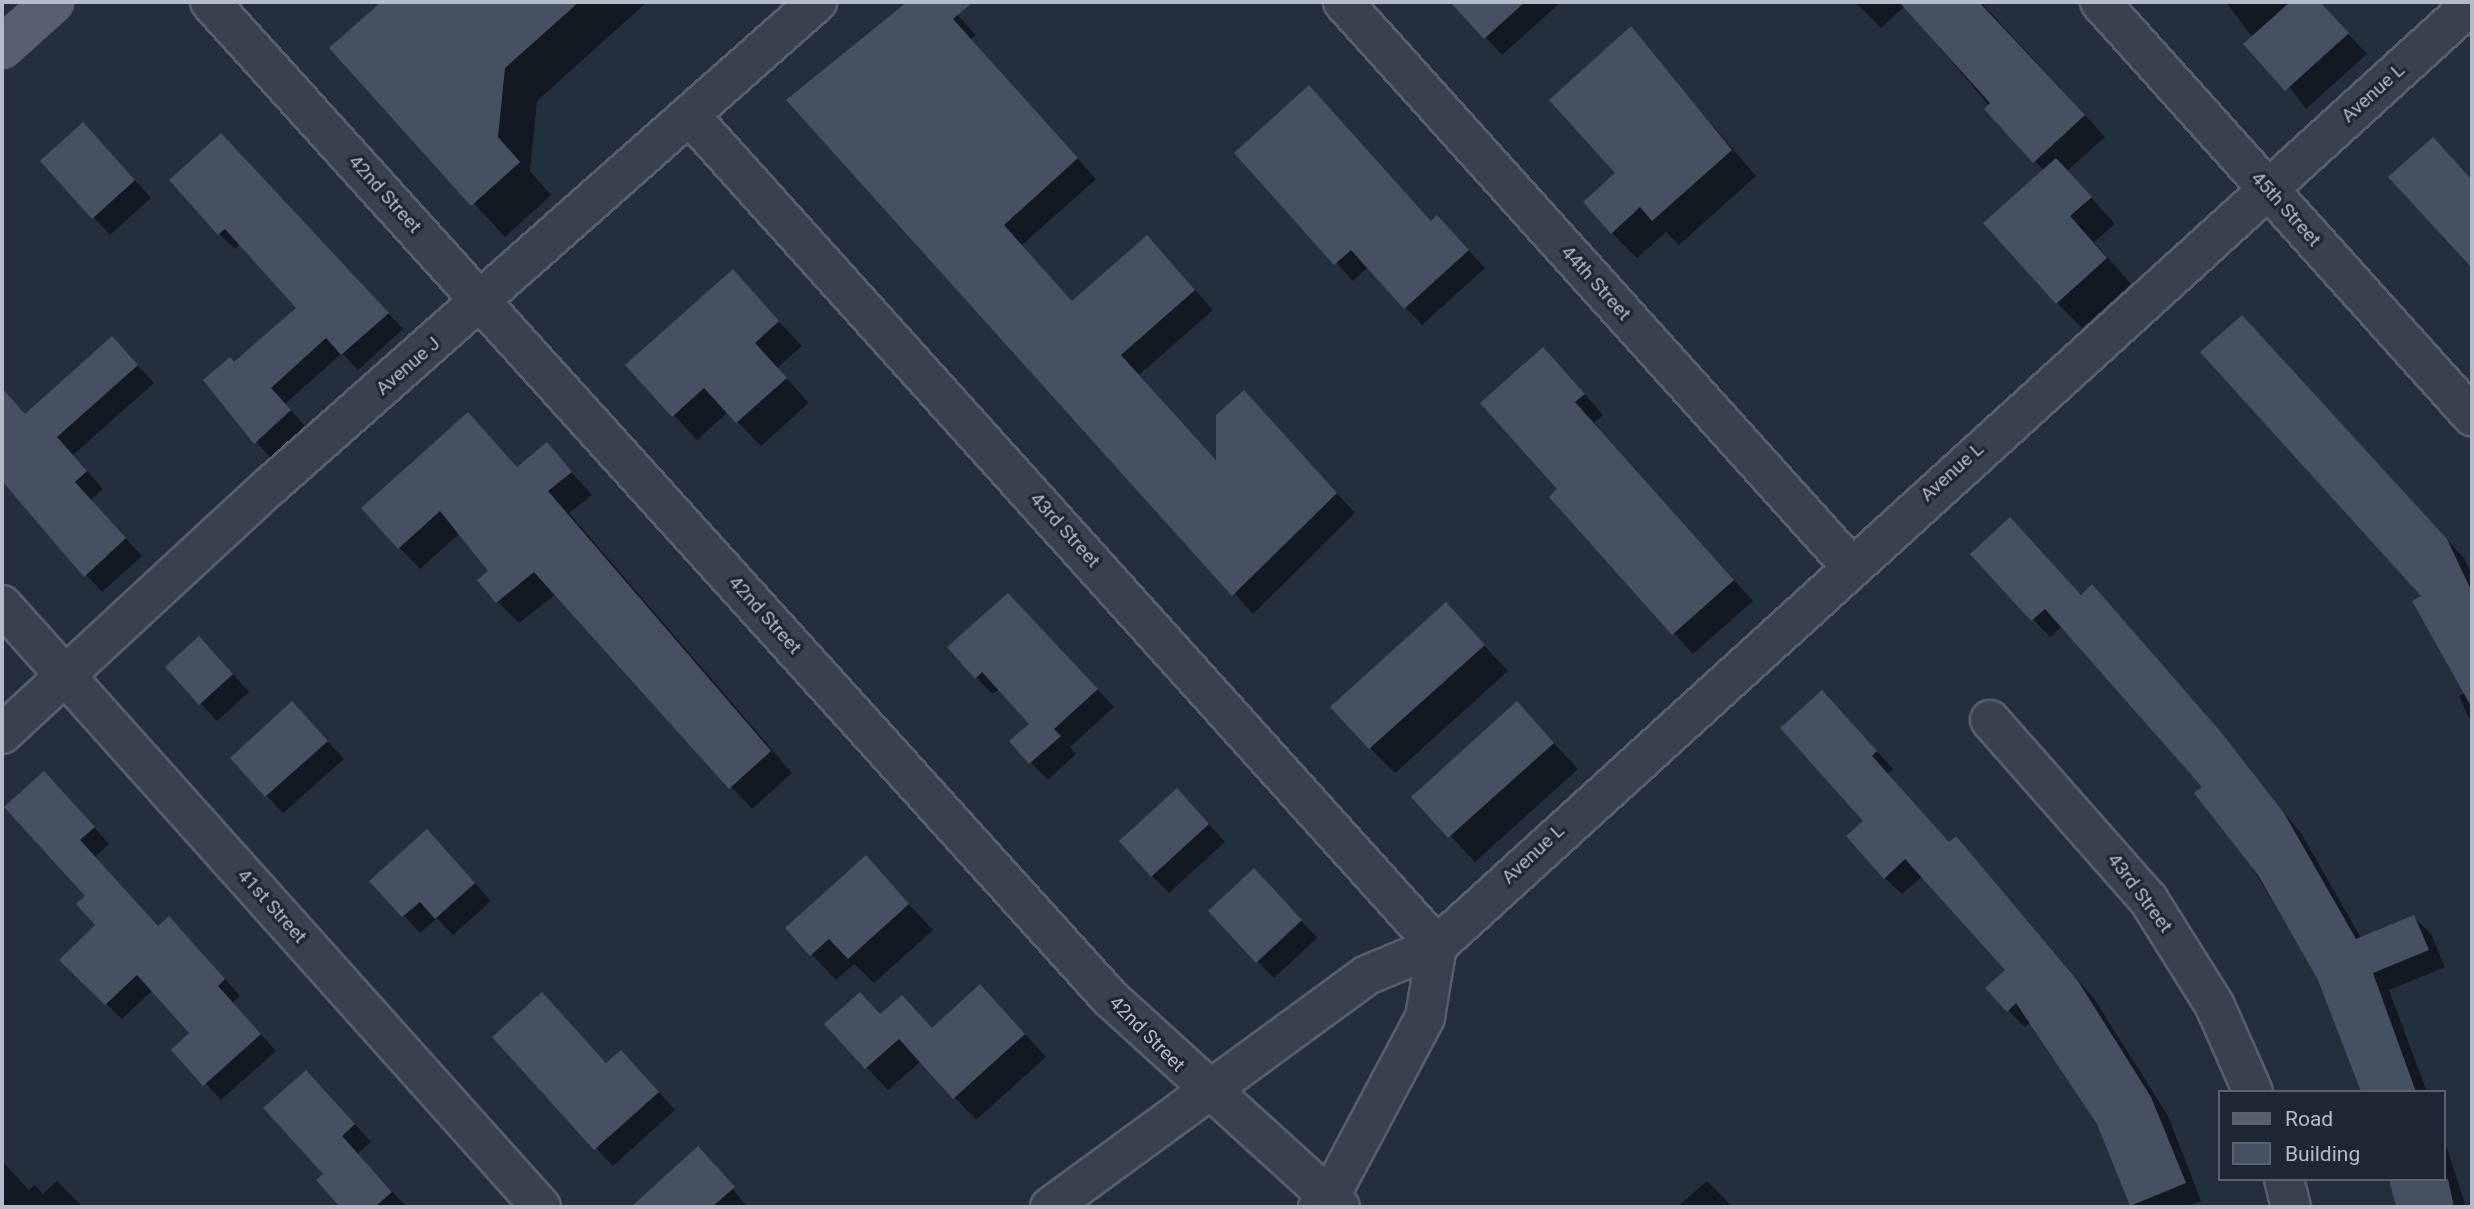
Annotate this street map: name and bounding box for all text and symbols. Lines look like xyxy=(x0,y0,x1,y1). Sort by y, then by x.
street label: Avenue L xyxy=(2337,59,2409,127)
street label: 42nd Street xyxy=(344,150,426,238)
street label: 45th Street xyxy=(2246,167,2326,251)
street label: 44th Street xyxy=(1556,241,1636,325)
street label: Avenue J xyxy=(371,332,445,400)
street label: Avenue L xyxy=(1916,438,1988,506)
street label: 43rd Street xyxy=(1025,488,1105,572)
street label: 42nd Street xyxy=(724,571,806,659)
street label: Avenue L xyxy=(1497,819,1569,889)
street label: 43rd Street xyxy=(2103,849,2177,937)
street label: 41st Street xyxy=(233,864,311,948)
street label: 42nd Street xyxy=(1105,992,1189,1076)
legend xyxy=(2218,1090,2446,1181)
text: Road xyxy=(2285,1107,2333,1131)
text: Building xyxy=(2285,1142,2360,1166)

